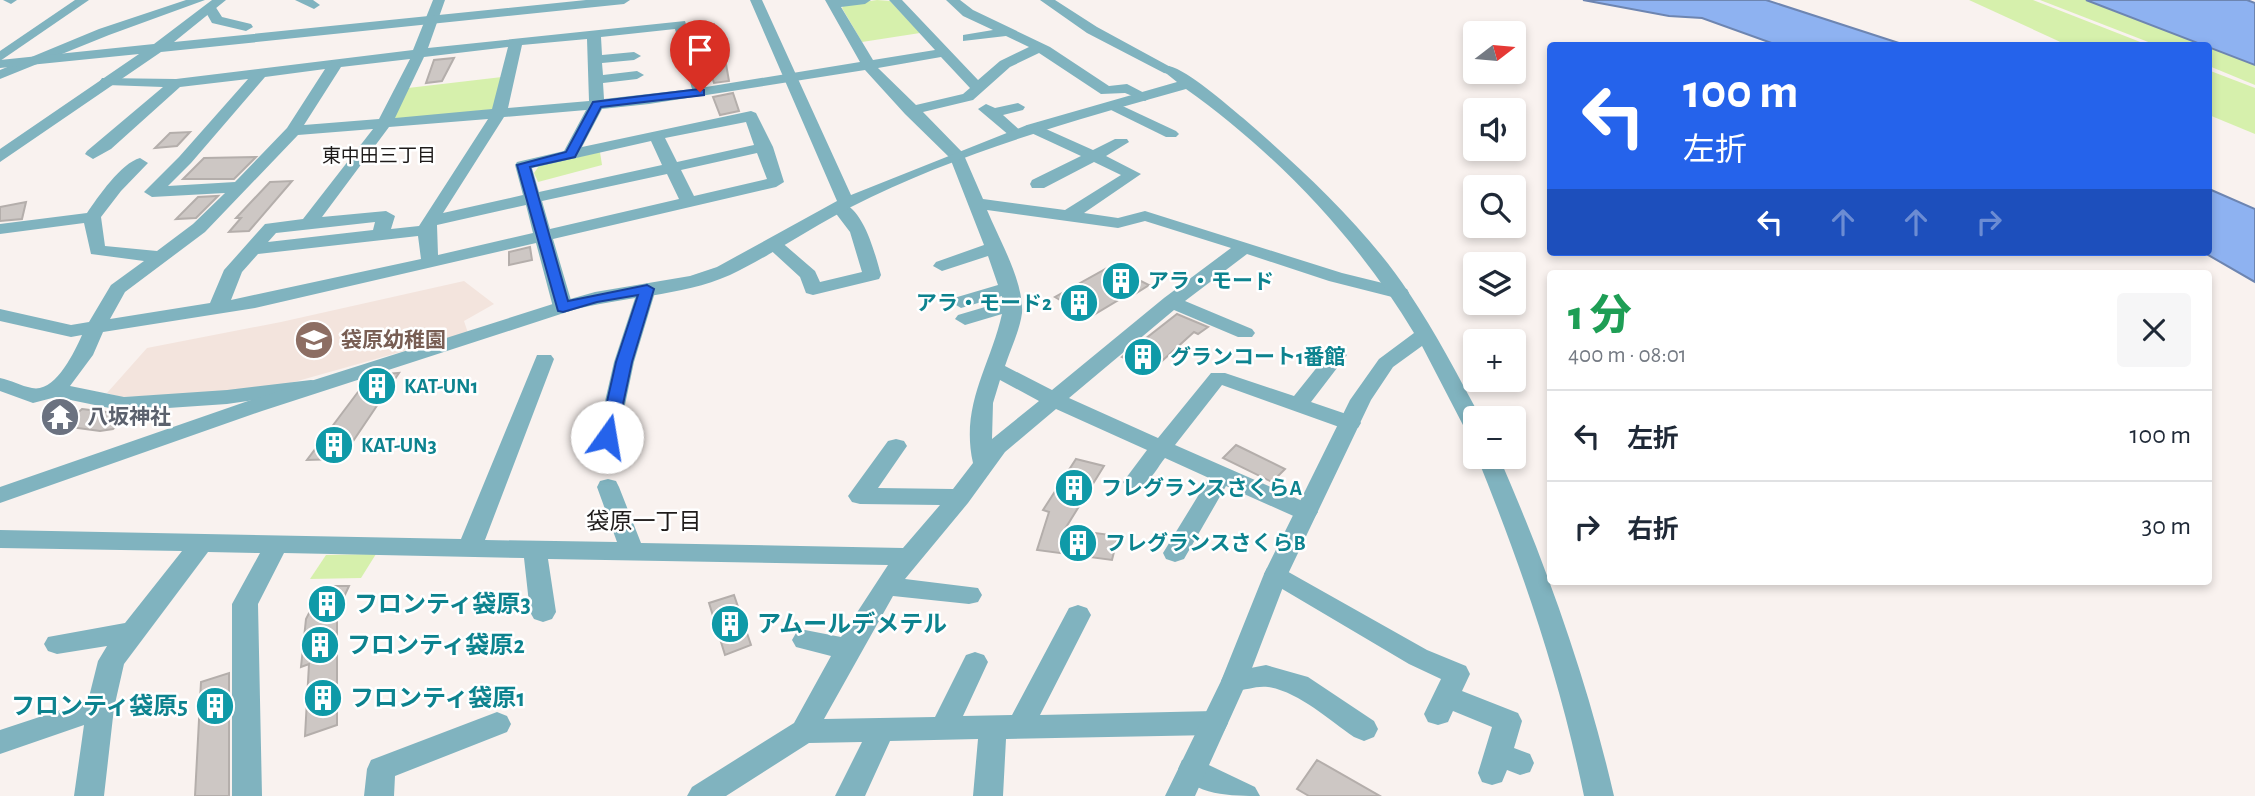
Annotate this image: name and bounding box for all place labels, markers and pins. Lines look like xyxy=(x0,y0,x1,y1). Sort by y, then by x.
pin xyxy=(670,20,730,92)
building icon: アラ・モード xyxy=(1100,260,1142,302)
place label: アラ・モード xyxy=(1148,271,1274,292)
building icon: アラ・モード2 xyxy=(1058,282,1100,324)
place label: アラ・モード2 xyxy=(916,293,1052,314)
school or university icon: 袋原幼稚園 xyxy=(293,319,335,361)
place label: 袋原幼稚園 xyxy=(341,328,446,351)
building icon: グランコート1番館 xyxy=(1122,336,1164,378)
place label: グランコート1番館 xyxy=(1170,346,1346,368)
building icon: KAT-UN1 xyxy=(356,365,398,407)
place label: KAT-UN1 xyxy=(404,376,478,397)
temple icon: 八坂神社 xyxy=(39,396,81,438)
place label: 八坂神社 xyxy=(87,405,171,428)
building icon: KAT-UN3 xyxy=(313,424,355,466)
place label: KAT-UN3 xyxy=(361,435,437,456)
building icon: フレグランスさくらA xyxy=(1053,467,1095,509)
place label: フレグランスさくらA xyxy=(1101,477,1303,499)
building icon: フレグランスさくらB xyxy=(1057,522,1099,564)
place label: フレグランスさくらB xyxy=(1105,532,1306,554)
building icon: フロンティ袋原3 xyxy=(306,583,348,625)
place label: フロンティ袋原3 xyxy=(354,591,531,617)
building icon: アムールデメテル xyxy=(709,603,751,645)
place label: アムールデメテル xyxy=(757,611,947,637)
building icon: フロンティ袋原2 xyxy=(299,624,341,666)
place label: フロンティ袋原2 xyxy=(347,632,525,658)
building icon: フロンティ袋原1 xyxy=(302,677,344,719)
building icon: フロンティ袋原5 xyxy=(194,685,236,727)
place label: フロンティ袋原1 xyxy=(350,685,525,711)
place label: フロンティ袋原5 xyxy=(11,693,188,719)

